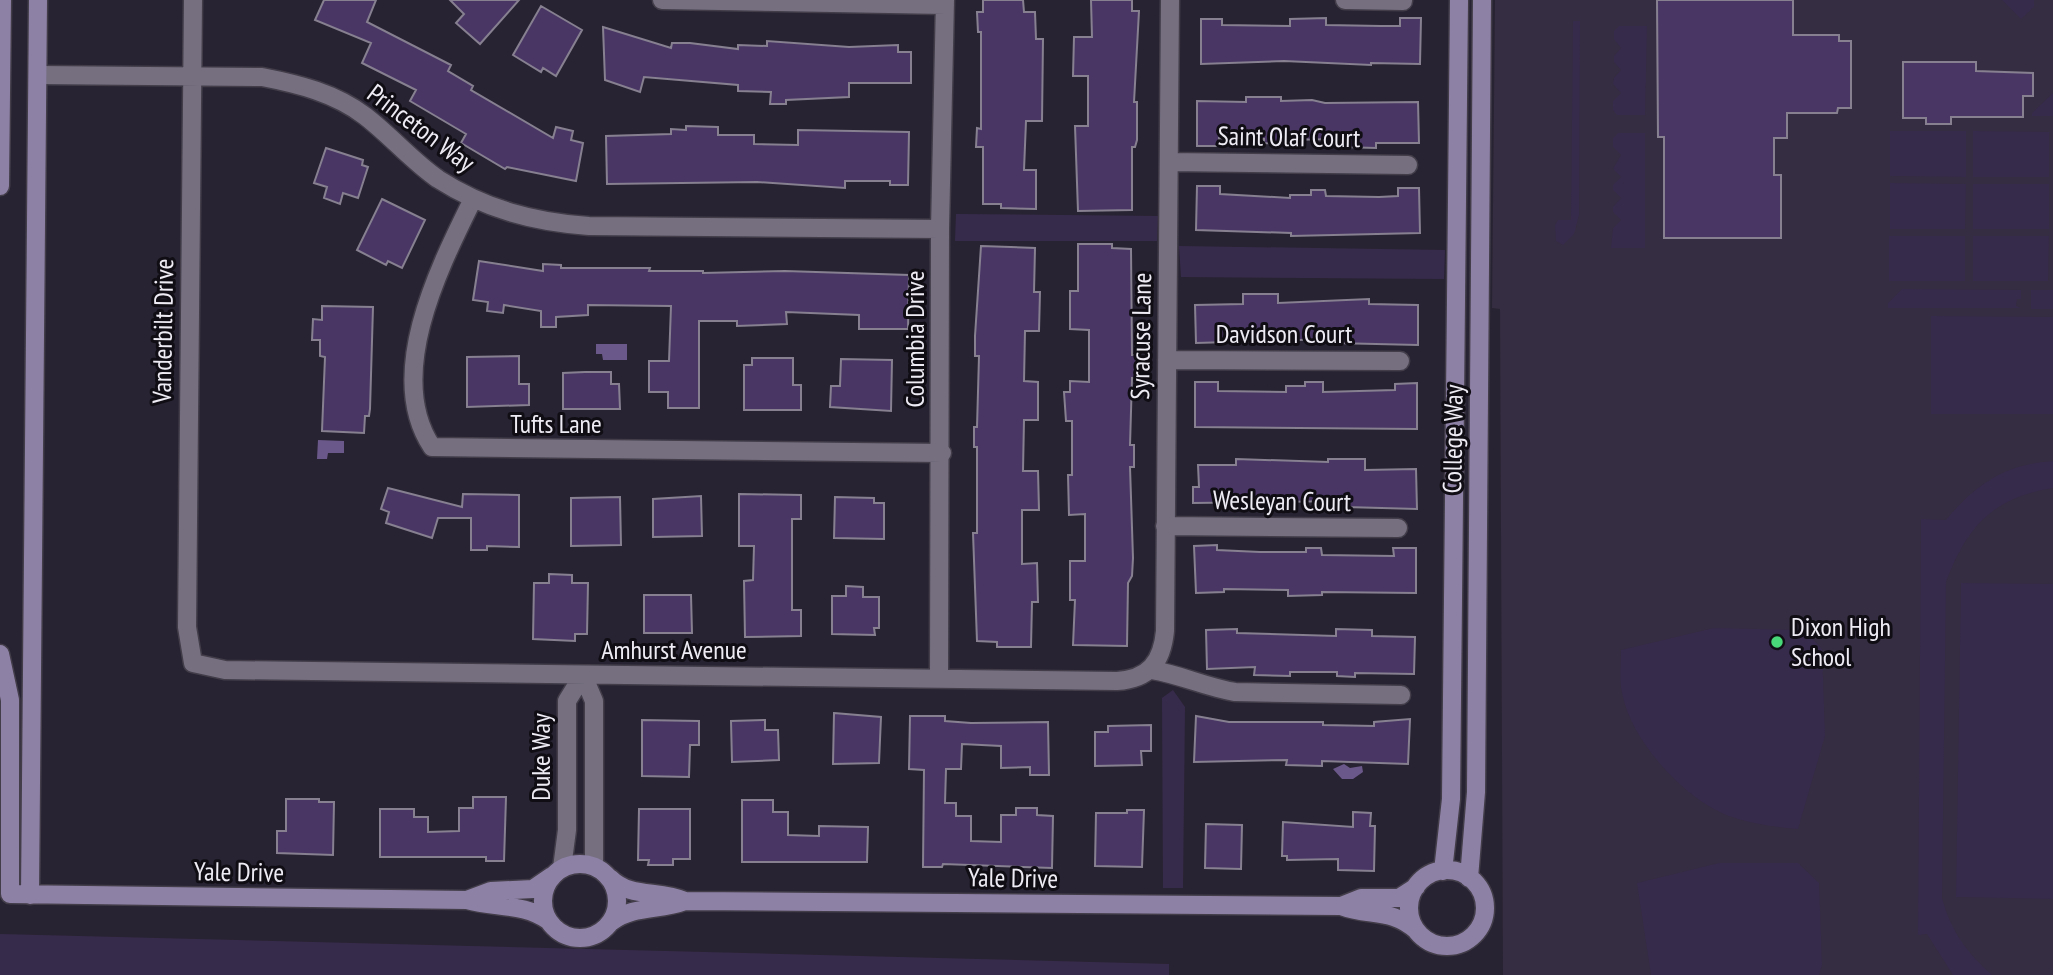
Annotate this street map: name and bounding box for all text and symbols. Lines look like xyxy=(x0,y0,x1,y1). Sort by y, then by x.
street label: Princeton Way xyxy=(361,76,482,179)
street label: Saint Olaf Court xyxy=(1217,119,1361,154)
street label: Vanderbilt Drive xyxy=(145,258,180,405)
street label: Columbia Drive xyxy=(898,271,931,407)
street label: Syracuse Lane xyxy=(1123,272,1158,400)
street label: Davidson Court xyxy=(1216,317,1352,350)
street label: College Way xyxy=(1435,384,1470,494)
street label: Tufts Lane xyxy=(510,407,602,440)
street label: Wesleyan Court xyxy=(1213,483,1351,518)
place label: Dixon High School xyxy=(1791,610,1891,673)
street label: Amhurst Avenue xyxy=(601,633,747,666)
marker: Dixon High School xyxy=(1769,634,1785,650)
street label: Duke Way xyxy=(524,713,557,801)
street label: Yale Drive xyxy=(194,854,284,889)
street label: Yale Drive xyxy=(968,860,1058,895)

